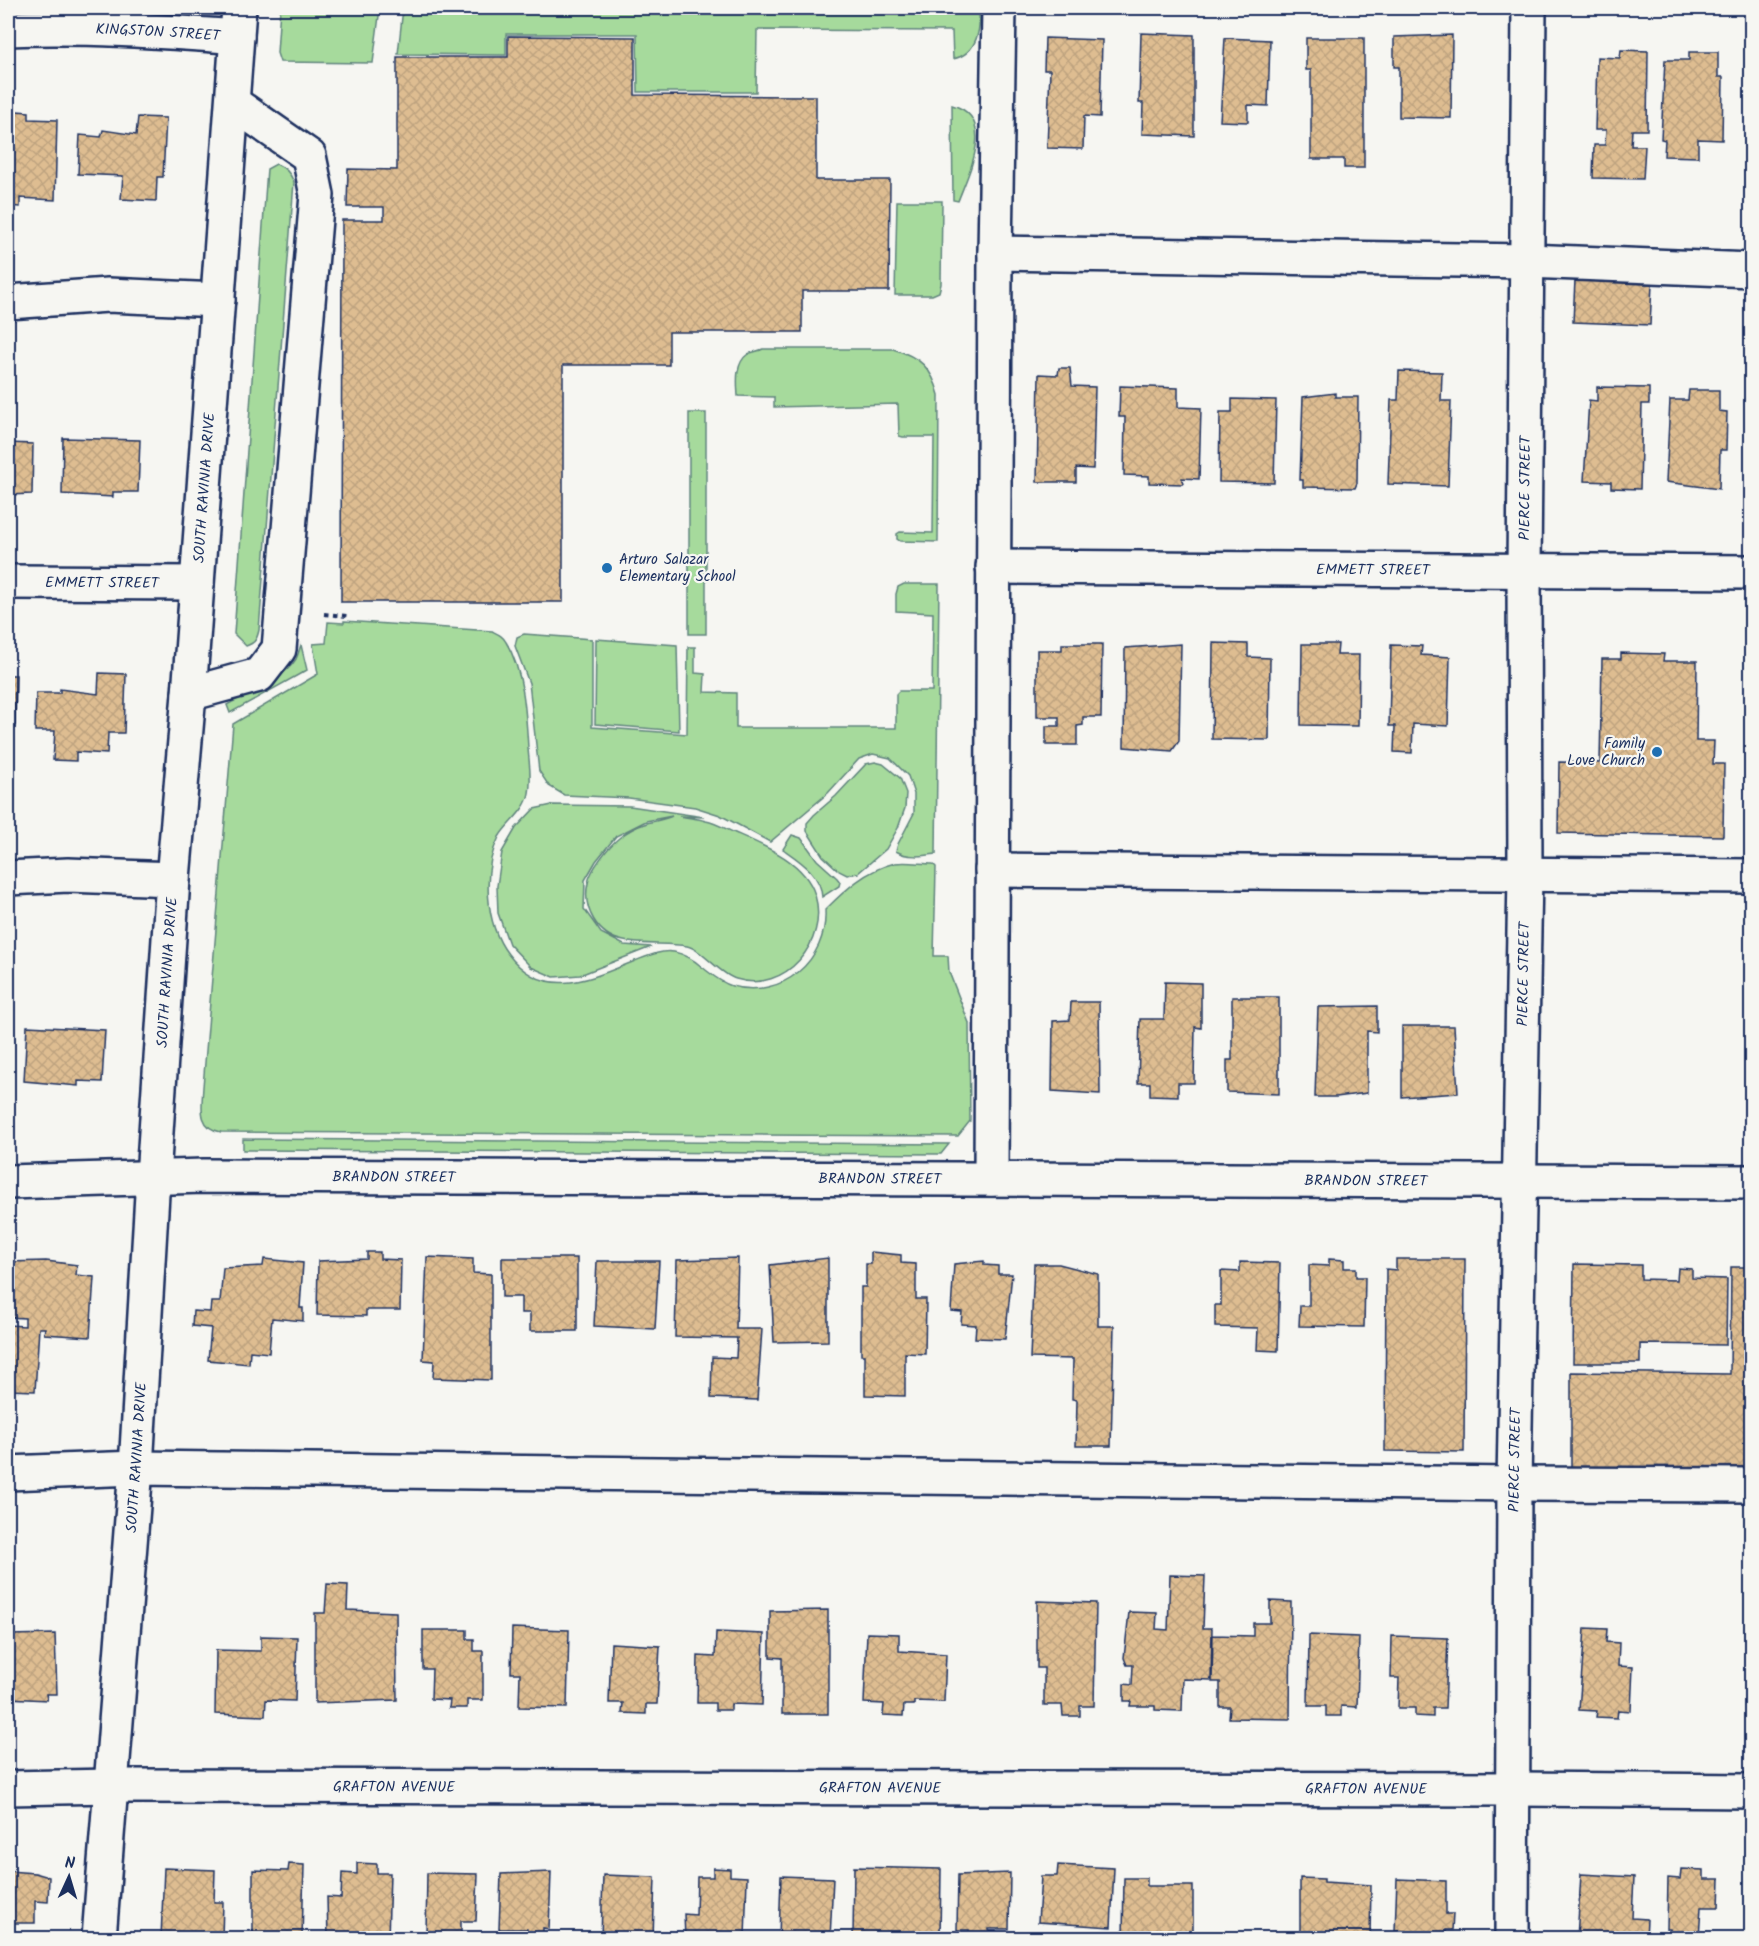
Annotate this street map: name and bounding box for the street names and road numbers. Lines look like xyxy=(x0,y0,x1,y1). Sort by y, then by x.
street label: KINGSTON STREET xyxy=(95,18,223,49)
street label: SOUTH RAVINIA DRIVE xyxy=(188,411,223,564)
street label: PIERCE STREET xyxy=(1513,434,1538,540)
street label: EMMETT STREET xyxy=(1316,558,1432,583)
street label: EMMETT STREET xyxy=(45,571,161,596)
street label: SOUTH RAVINIA DRIVE xyxy=(151,895,185,1048)
street label: PIERCE STREET xyxy=(1511,920,1537,1027)
street label: BRANDON STREET xyxy=(332,1165,457,1190)
street label: BRANDON STREET xyxy=(818,1167,943,1192)
street label: BRANDON STREET xyxy=(1304,1169,1429,1194)
street label: SOUTH RAVINIA DRIVE xyxy=(120,1380,154,1534)
street label: PIERCE STREET xyxy=(1503,1406,1528,1512)
street label: GRAFTON AVENUE xyxy=(333,1775,456,1800)
street label: GRAFTON AVENUE xyxy=(819,1777,942,1801)
street label: GRAFTON AVENUE xyxy=(1305,1778,1428,1802)

